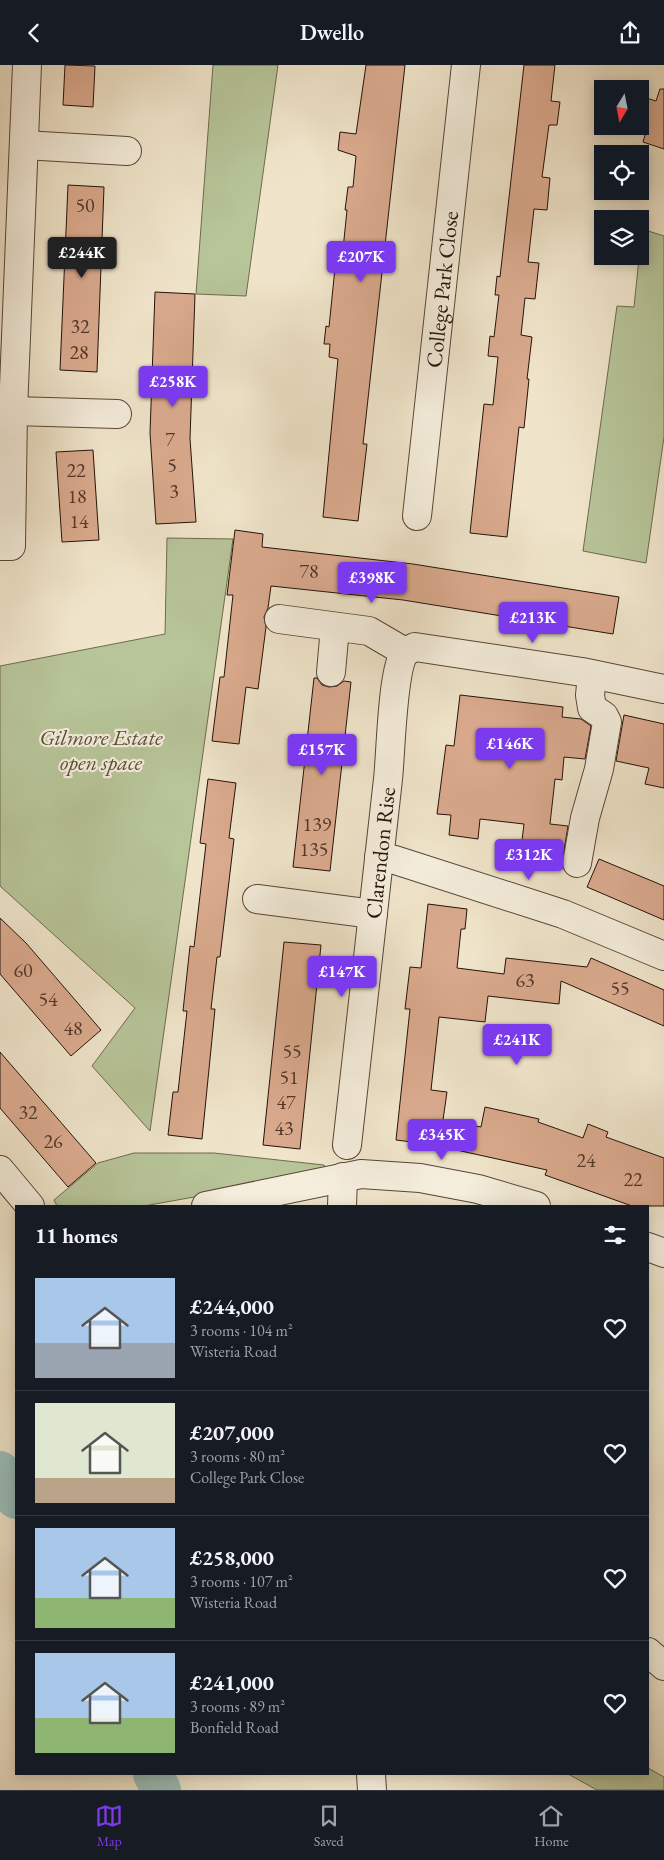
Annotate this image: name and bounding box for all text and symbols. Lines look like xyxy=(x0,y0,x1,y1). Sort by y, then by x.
text: Dwello xyxy=(300,18,364,47)
icon: back xyxy=(20,19,48,47)
icon: share xyxy=(616,19,644,47)
north arrow xyxy=(594,80,649,135)
map controls xyxy=(594,80,649,265)
button: locate xyxy=(594,145,649,200)
house number: 50 xyxy=(75,192,95,218)
street label: College Park Close xyxy=(419,209,465,369)
button: layers xyxy=(594,210,649,265)
pin: £244K xyxy=(47,237,117,279)
pin: £207K xyxy=(326,241,396,283)
text: £244K xyxy=(59,242,105,263)
text: £207K xyxy=(338,246,384,267)
house number: 32 xyxy=(70,313,90,339)
house number: 28 xyxy=(69,339,89,365)
pin: £258K xyxy=(138,365,208,408)
text: £258K xyxy=(150,371,196,392)
house number: 7 xyxy=(165,426,175,452)
house number: 5 xyxy=(167,452,177,478)
house number: 22 xyxy=(66,457,86,483)
house number: 3 xyxy=(169,478,179,504)
house number: 18 xyxy=(67,483,87,509)
house number: 14 xyxy=(69,508,89,534)
house number: 78 xyxy=(299,558,319,584)
pin: £398K xyxy=(337,561,407,604)
text: £398K xyxy=(349,567,395,588)
pin: £213K xyxy=(498,601,568,644)
text: £213K xyxy=(510,607,556,628)
park label: Gilmore Estate open space xyxy=(39,723,163,777)
pin: £146K xyxy=(475,727,545,770)
pin: £157K xyxy=(287,733,357,776)
text: £146K xyxy=(487,733,533,754)
text: £157K xyxy=(299,739,345,760)
street label: Clarendon Rise xyxy=(359,785,402,920)
house number: 139 xyxy=(303,811,332,837)
house number: 135 xyxy=(300,836,328,862)
pin: £312K xyxy=(494,839,564,881)
text: £312K xyxy=(506,844,552,865)
pin: £147K xyxy=(307,955,377,998)
house number: 60 xyxy=(13,957,33,983)
text: £147K xyxy=(319,961,365,982)
house number: 63 xyxy=(515,967,535,993)
house number: 55 xyxy=(610,975,630,1001)
house number: 54 xyxy=(38,986,58,1012)
house number: 48 xyxy=(63,1015,83,1041)
pin: £241K xyxy=(482,1023,552,1066)
text: £241K xyxy=(494,1029,540,1050)
house number: 55 xyxy=(282,1038,302,1064)
house number: 51 xyxy=(279,1064,299,1090)
house number: 47 xyxy=(276,1089,296,1115)
house number: 32 xyxy=(18,1099,38,1125)
house number: 43 xyxy=(274,1115,294,1141)
pin: £345K xyxy=(407,1119,477,1161)
text: £345K xyxy=(419,1124,465,1145)
house number: 26 xyxy=(43,1128,63,1154)
house number: 24 xyxy=(576,1147,596,1173)
house number: 22 xyxy=(623,1166,643,1192)
icon: filters xyxy=(601,1221,629,1249)
text: 11 homes xyxy=(35,1222,118,1249)
text: £244,000 xyxy=(190,1293,274,1320)
icon: home xyxy=(75,1298,135,1358)
icon: heart xyxy=(601,1314,629,1342)
text: 3 rooms · 104 m² xyxy=(190,1320,293,1341)
text: Wisteria Road xyxy=(190,1341,277,1362)
text: £207,000 xyxy=(190,1419,274,1446)
icon: home xyxy=(75,1423,135,1483)
icon: heart xyxy=(601,1439,629,1467)
text: 3 rooms · 80 m² xyxy=(190,1446,285,1467)
text: College Park Close xyxy=(190,1467,304,1488)
text: £258,000 xyxy=(190,1544,274,1571)
icon: home xyxy=(75,1548,135,1608)
icon: heart xyxy=(601,1564,629,1592)
text: 3 rooms · 107 m² xyxy=(190,1571,293,1592)
text: Wisteria Road xyxy=(190,1592,277,1613)
text: £241,000 xyxy=(190,1669,274,1696)
icon: home xyxy=(75,1673,135,1733)
icon: heart xyxy=(601,1689,629,1717)
text: 3 rooms · 89 m² xyxy=(190,1696,285,1717)
text: Bonfield Road xyxy=(190,1717,279,1738)
tab: Map xyxy=(95,1802,123,1850)
tab: Saved xyxy=(314,1802,344,1850)
tab: Home xyxy=(534,1802,569,1850)

